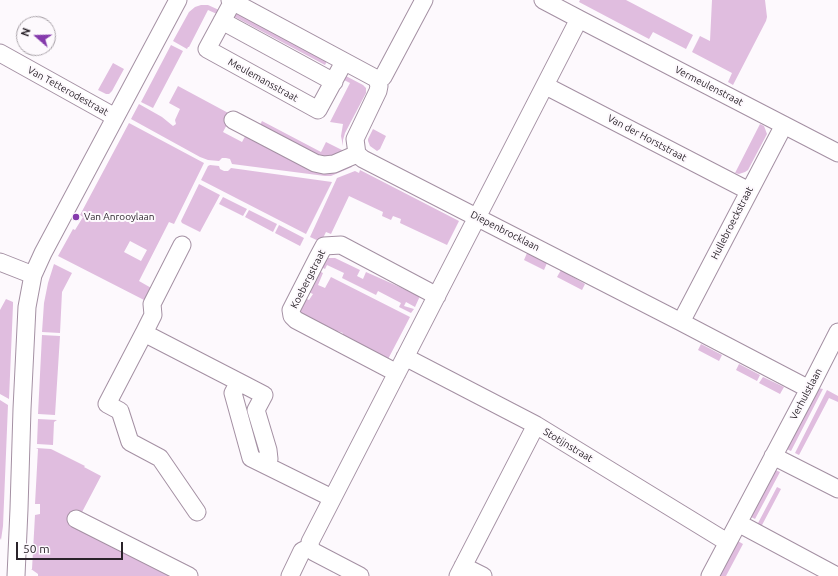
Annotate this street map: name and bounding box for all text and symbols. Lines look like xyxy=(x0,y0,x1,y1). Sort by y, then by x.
north arrow xyxy=(16,16,56,56)
text: N xyxy=(19,26,33,38)
street label: Meulemansstraat xyxy=(226,56,300,104)
street label: Van Tetterodestraat xyxy=(25,64,111,118)
street label: Vermeulenstraat xyxy=(673,64,745,108)
street label: Van der Horststraat xyxy=(605,112,689,164)
street label: Hullebroeckstraat xyxy=(708,184,756,262)
street label: Diepenbrocklaan xyxy=(468,208,542,254)
place label: Van Anrooylaan xyxy=(84,211,154,223)
marker: Van Anrooylaan xyxy=(71,212,81,222)
street label: Koebergstraat xyxy=(288,248,328,310)
street label: Verhulstlaan xyxy=(788,366,824,422)
street label: Stotijnstraat xyxy=(541,425,595,465)
scale bar xyxy=(18,534,125,560)
text: 50 m xyxy=(23,542,50,555)

